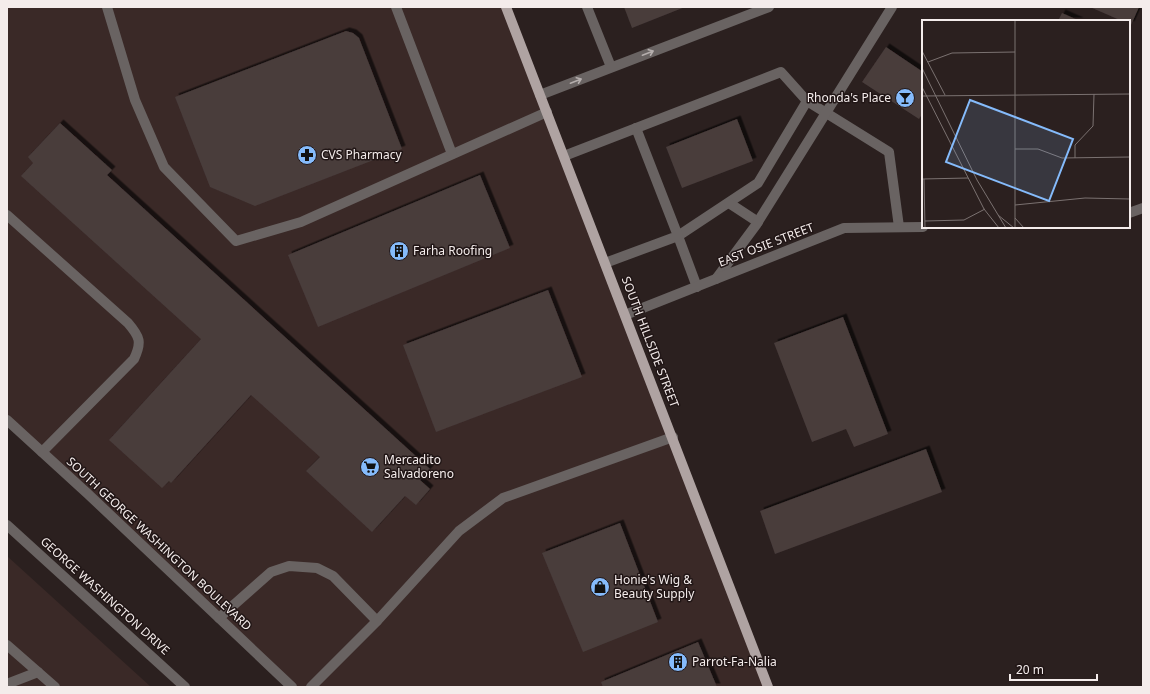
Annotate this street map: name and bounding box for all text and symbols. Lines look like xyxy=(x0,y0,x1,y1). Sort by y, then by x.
inset map xyxy=(922,20,1130,228)
one-way arrow xyxy=(641,49,653,57)
one-way arrow xyxy=(569,77,581,85)
bar icon: Rhonda's Place xyxy=(894,87,916,109)
place label: Rhonda's Place xyxy=(807,89,891,106)
pharmacy icon: CVS Pharmacy xyxy=(296,144,318,166)
place label: CVS Pharmacy xyxy=(321,146,403,163)
street label: EAST OSIE STREET xyxy=(715,218,816,271)
building icon: Farha Roofing xyxy=(388,240,410,262)
place label: Farha Roofing xyxy=(413,242,492,259)
street label: SOUTH HILLSIDE STREET xyxy=(618,274,683,410)
place label: Mercadito Salvadoreno xyxy=(384,451,454,482)
street label: SOUTH GEORGE WASHINGTON BOULEVARD xyxy=(63,453,256,634)
supermarket icon: Mercadito Salvadoreno xyxy=(359,456,381,478)
street label: GEORGE WASHINGTON DRIVE xyxy=(37,533,174,658)
place label: Honie's Wig & Beauty Supply xyxy=(614,571,695,602)
shop icon: Honie's Wig & Beauty Supply xyxy=(589,576,611,598)
building icon: Parrot-Fa-Nalia xyxy=(667,651,689,673)
place label: Parrot-Fa-Nalia xyxy=(692,653,777,670)
scale bar xyxy=(1010,656,1097,682)
text: 20 m xyxy=(1016,661,1044,678)

